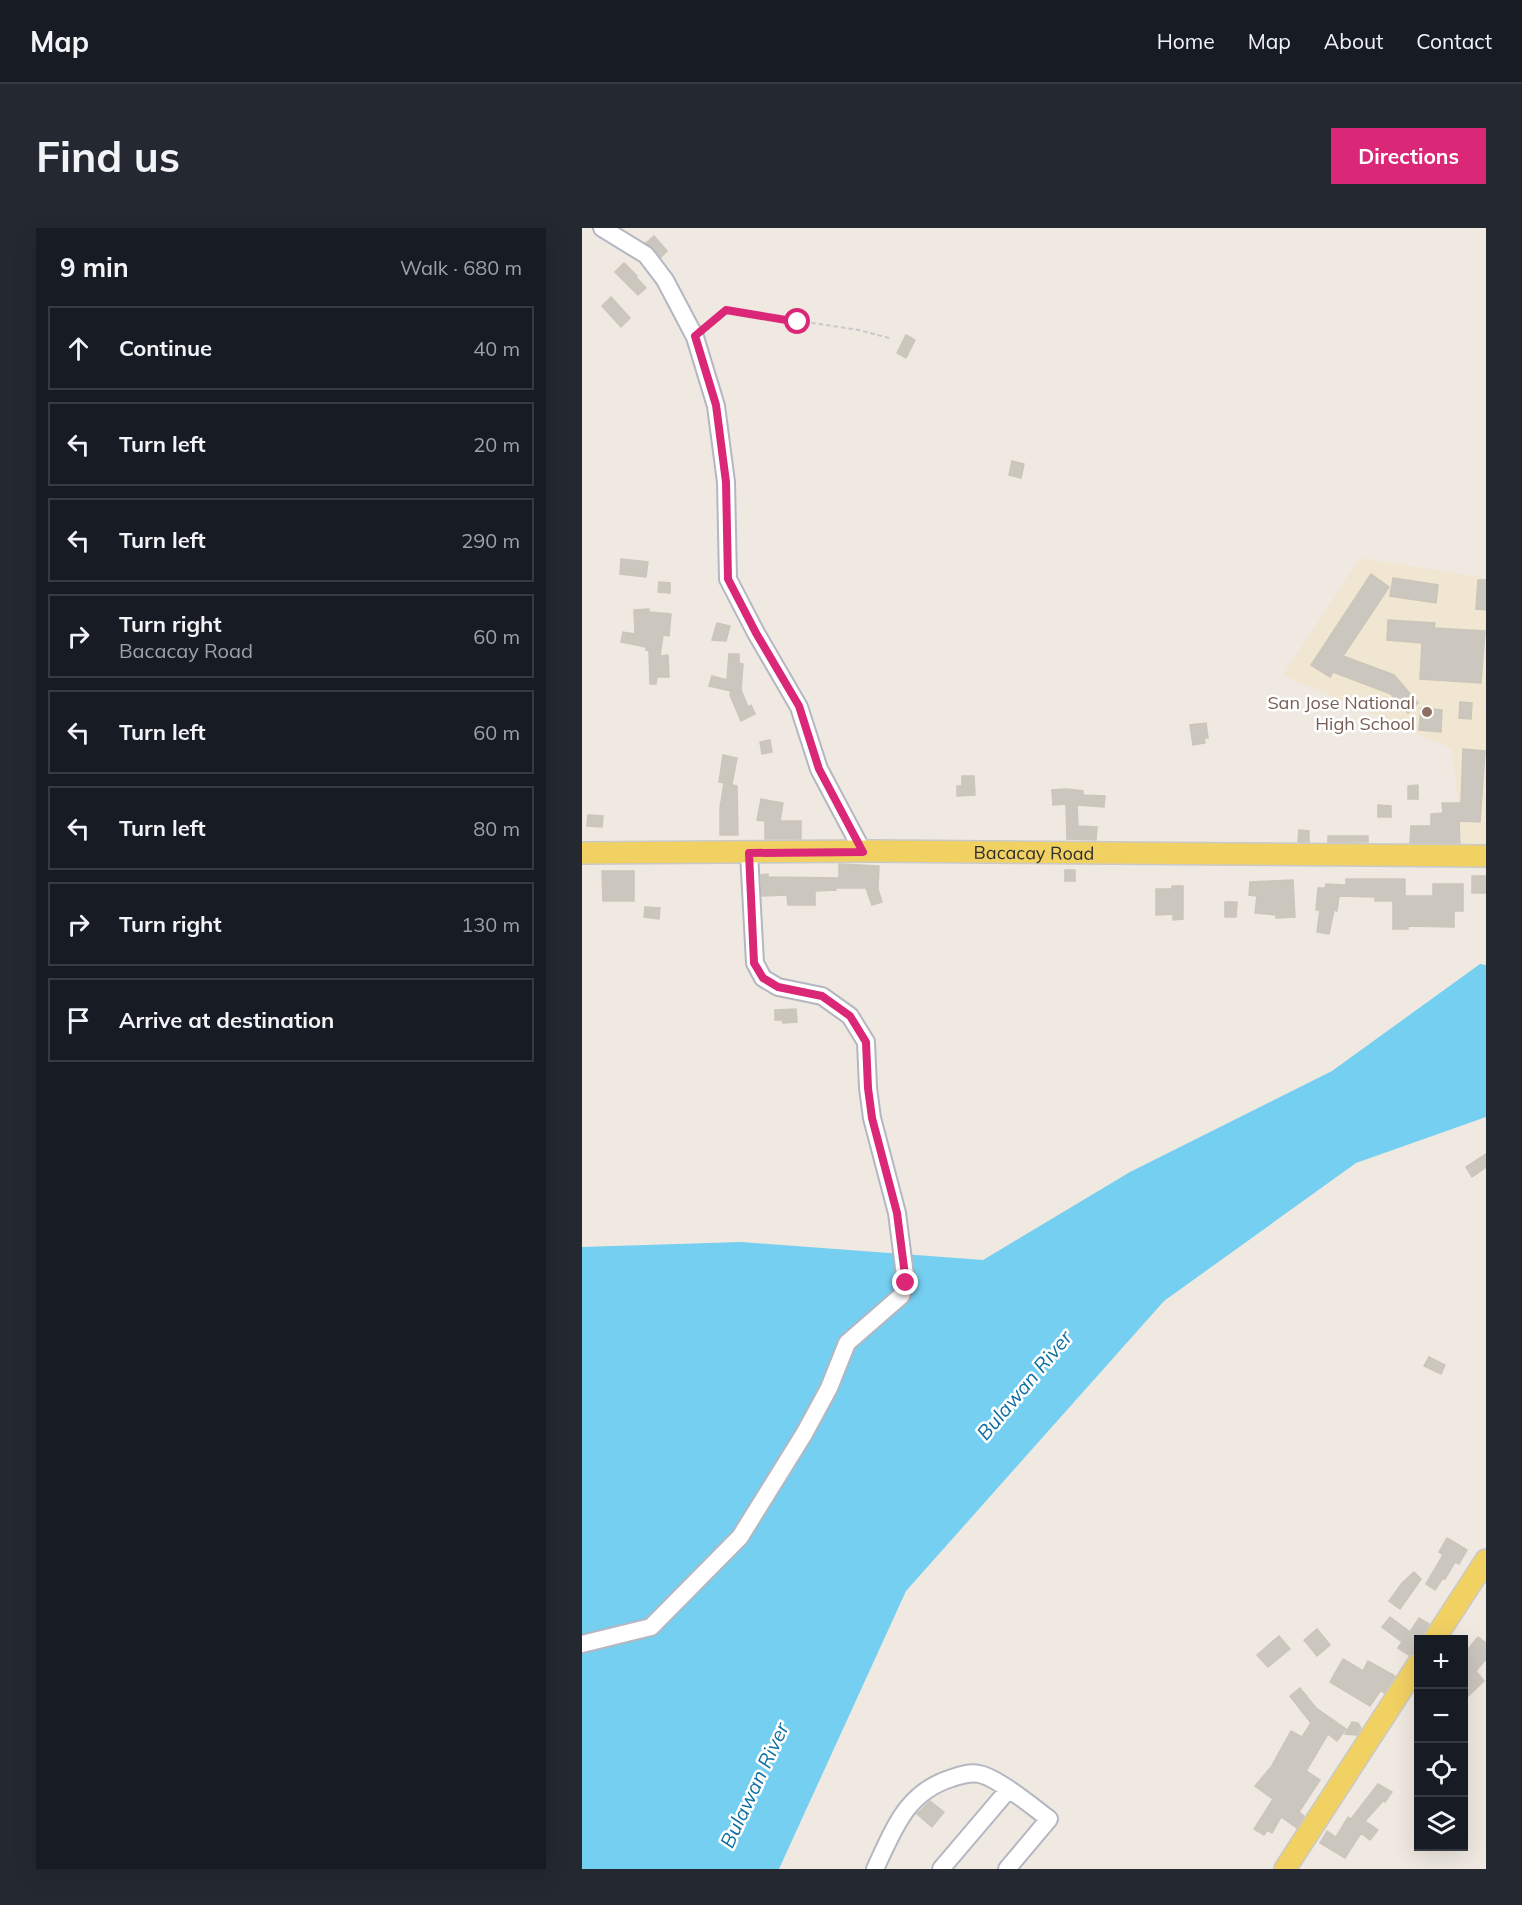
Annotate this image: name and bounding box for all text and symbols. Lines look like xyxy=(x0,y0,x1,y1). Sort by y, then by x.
text: Map xyxy=(30,24,89,59)
text: Home xyxy=(1157,28,1215,54)
text: Map xyxy=(1248,28,1291,54)
text: About xyxy=(1324,28,1383,54)
text: Contact xyxy=(1416,28,1492,54)
button: Directions xyxy=(1331,128,1486,184)
text: Find us xyxy=(36,130,180,183)
text: 9 min xyxy=(60,251,129,284)
text: Walk · 680 m xyxy=(400,255,522,280)
route start xyxy=(784,308,810,334)
icon: ahead xyxy=(62,332,95,365)
text: Continue xyxy=(119,334,212,362)
text: 40 m xyxy=(473,336,520,361)
icon: left xyxy=(62,428,95,461)
text: Turn left xyxy=(119,430,206,458)
text: 20 m xyxy=(473,432,520,457)
icon: left xyxy=(62,524,95,557)
text: Turn left xyxy=(119,526,206,554)
text: 290 m xyxy=(461,528,520,553)
text: Turn right xyxy=(119,610,222,638)
icon: right xyxy=(62,620,95,653)
text: 60 m xyxy=(473,624,520,649)
text: Bacacay Road xyxy=(119,638,253,663)
place label: San Jose National High School xyxy=(1267,691,1415,735)
marker: San Jose National High School xyxy=(1420,705,1434,719)
icon: left xyxy=(62,716,95,749)
text: Turn left xyxy=(119,718,206,746)
text: 60 m xyxy=(473,720,520,745)
icon: left xyxy=(62,812,95,845)
text: Turn left xyxy=(119,814,206,842)
text: 80 m xyxy=(473,816,520,841)
street label: Bacacay Road xyxy=(974,840,1094,864)
icon: right xyxy=(62,908,95,941)
text: Turn right xyxy=(119,910,222,938)
text: 130 m xyxy=(461,912,520,937)
icon: arrive xyxy=(62,1004,95,1037)
text: Arrive at destination xyxy=(119,1006,334,1034)
route end xyxy=(892,1269,918,1295)
water label: Bulawan River xyxy=(971,1325,1077,1445)
map controls xyxy=(1414,1635,1468,1851)
button: + xyxy=(1414,1635,1468,1689)
button: − xyxy=(1414,1689,1468,1743)
water label: Bulawan River xyxy=(714,1718,794,1852)
button: locate xyxy=(1414,1743,1468,1797)
button: layers xyxy=(1414,1797,1468,1851)

